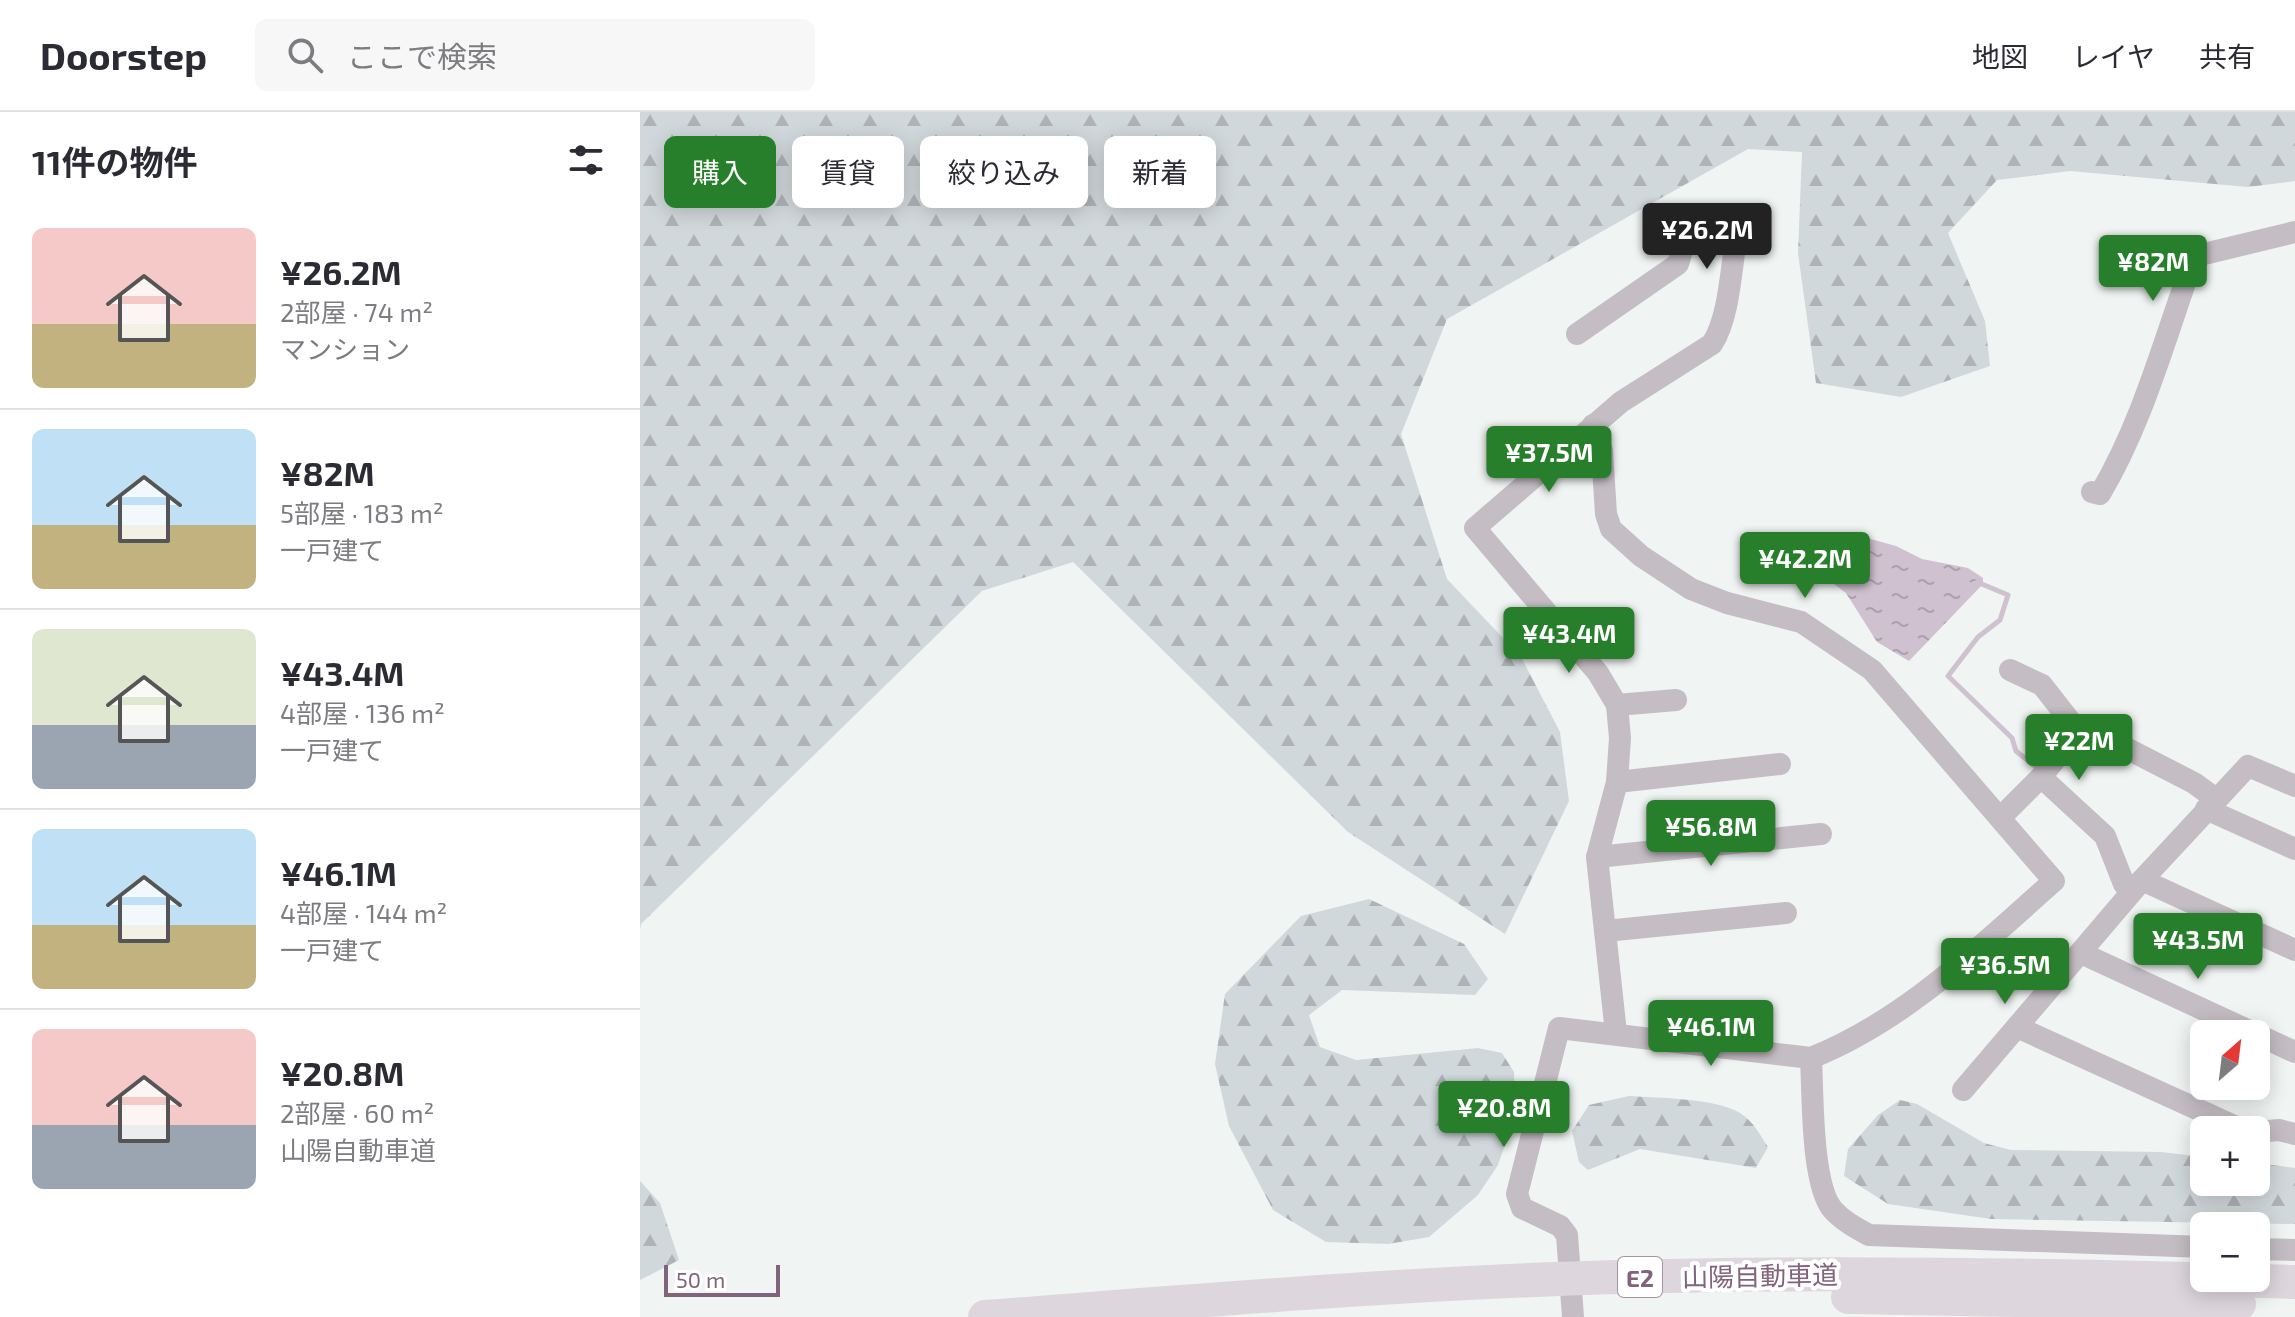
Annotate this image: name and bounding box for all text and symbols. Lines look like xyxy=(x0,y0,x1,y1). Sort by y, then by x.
search box xyxy=(255,19,815,91)
text: Doorstep xyxy=(40,32,207,78)
icon: search xyxy=(283,33,327,77)
text: ここで検索 xyxy=(347,38,497,74)
text: 地図 xyxy=(1972,39,2028,73)
text: レイヤ xyxy=(2072,39,2155,73)
text: 共有 xyxy=(2199,39,2255,73)
chip: 購入 xyxy=(664,136,776,208)
chip: 賃貸 xyxy=(792,136,904,208)
chip: 絞り込み xyxy=(920,136,1088,208)
chip: 新着 xyxy=(1104,136,1216,208)
icon: filters xyxy=(564,138,608,182)
text: 11件の物件 xyxy=(32,141,197,182)
pin: ¥26.2M xyxy=(1642,203,1772,271)
text: ¥26.2M xyxy=(1661,213,1753,244)
pin: ¥82M xyxy=(2106,235,2200,303)
text: ¥82M xyxy=(2117,245,2189,276)
text: ¥26.2M xyxy=(280,251,402,292)
icon: home xyxy=(96,260,192,356)
text: 2部屋 · 74 m² xyxy=(280,296,433,327)
text: マンション xyxy=(280,333,410,364)
pin: ¥37.5M xyxy=(1484,426,1614,494)
text: ¥37.5M xyxy=(1504,436,1594,467)
text: ¥82M xyxy=(280,452,375,493)
icon: home xyxy=(96,461,192,557)
text: 5部屋 · 183 m² xyxy=(280,497,444,528)
pin: ¥42.2M xyxy=(1740,532,1870,600)
text: 一戸建て xyxy=(280,534,384,565)
text: ¥42.2M xyxy=(1758,542,1852,573)
pin: ¥43.4M xyxy=(1504,607,1634,675)
text: ¥43.4M xyxy=(1521,617,1617,648)
text: ¥43.4M xyxy=(280,652,404,693)
icon: home xyxy=(96,661,192,757)
text: 4部屋 · 136 m² xyxy=(280,697,445,728)
pin: ¥22M xyxy=(2032,714,2126,782)
text: ¥22M xyxy=(2043,724,2115,755)
text: 一戸建て xyxy=(280,734,384,765)
pin: ¥56.8M xyxy=(1646,800,1776,868)
text: ¥56.8M xyxy=(1664,810,1758,841)
text: ¥46.1M xyxy=(280,852,397,893)
icon: home xyxy=(96,861,192,957)
text: 4部屋 · 144 m² xyxy=(280,897,447,928)
pin: ¥43.5M xyxy=(2133,913,2263,981)
text: ¥43.5M xyxy=(2151,923,2245,954)
text: 一戸建て xyxy=(280,934,384,965)
pin: ¥36.5M xyxy=(1940,938,2070,1006)
text: ¥36.5M xyxy=(1959,948,2051,979)
pin: ¥46.1M xyxy=(1646,1000,1776,1068)
text: ¥46.1M xyxy=(1666,1010,1756,1041)
north arrow xyxy=(2190,1020,2270,1100)
map controls xyxy=(2190,1020,2270,1292)
text: ¥20.8M xyxy=(280,1052,404,1093)
icon: home xyxy=(96,1061,192,1157)
pin: ¥20.8M xyxy=(1439,1081,1569,1149)
text: ¥20.8M xyxy=(1456,1091,1552,1122)
text: 2部屋 · 60 m² xyxy=(280,1097,434,1128)
button: + xyxy=(2190,1116,2270,1196)
text: 山陽自動車道 xyxy=(280,1134,436,1165)
button: − xyxy=(2190,1212,2270,1292)
road number: E2 xyxy=(1618,1257,1662,1297)
street label: 山陽自動車道 xyxy=(1682,1258,1838,1292)
scale bar xyxy=(664,1261,780,1297)
text: 50 m xyxy=(676,1266,725,1292)

